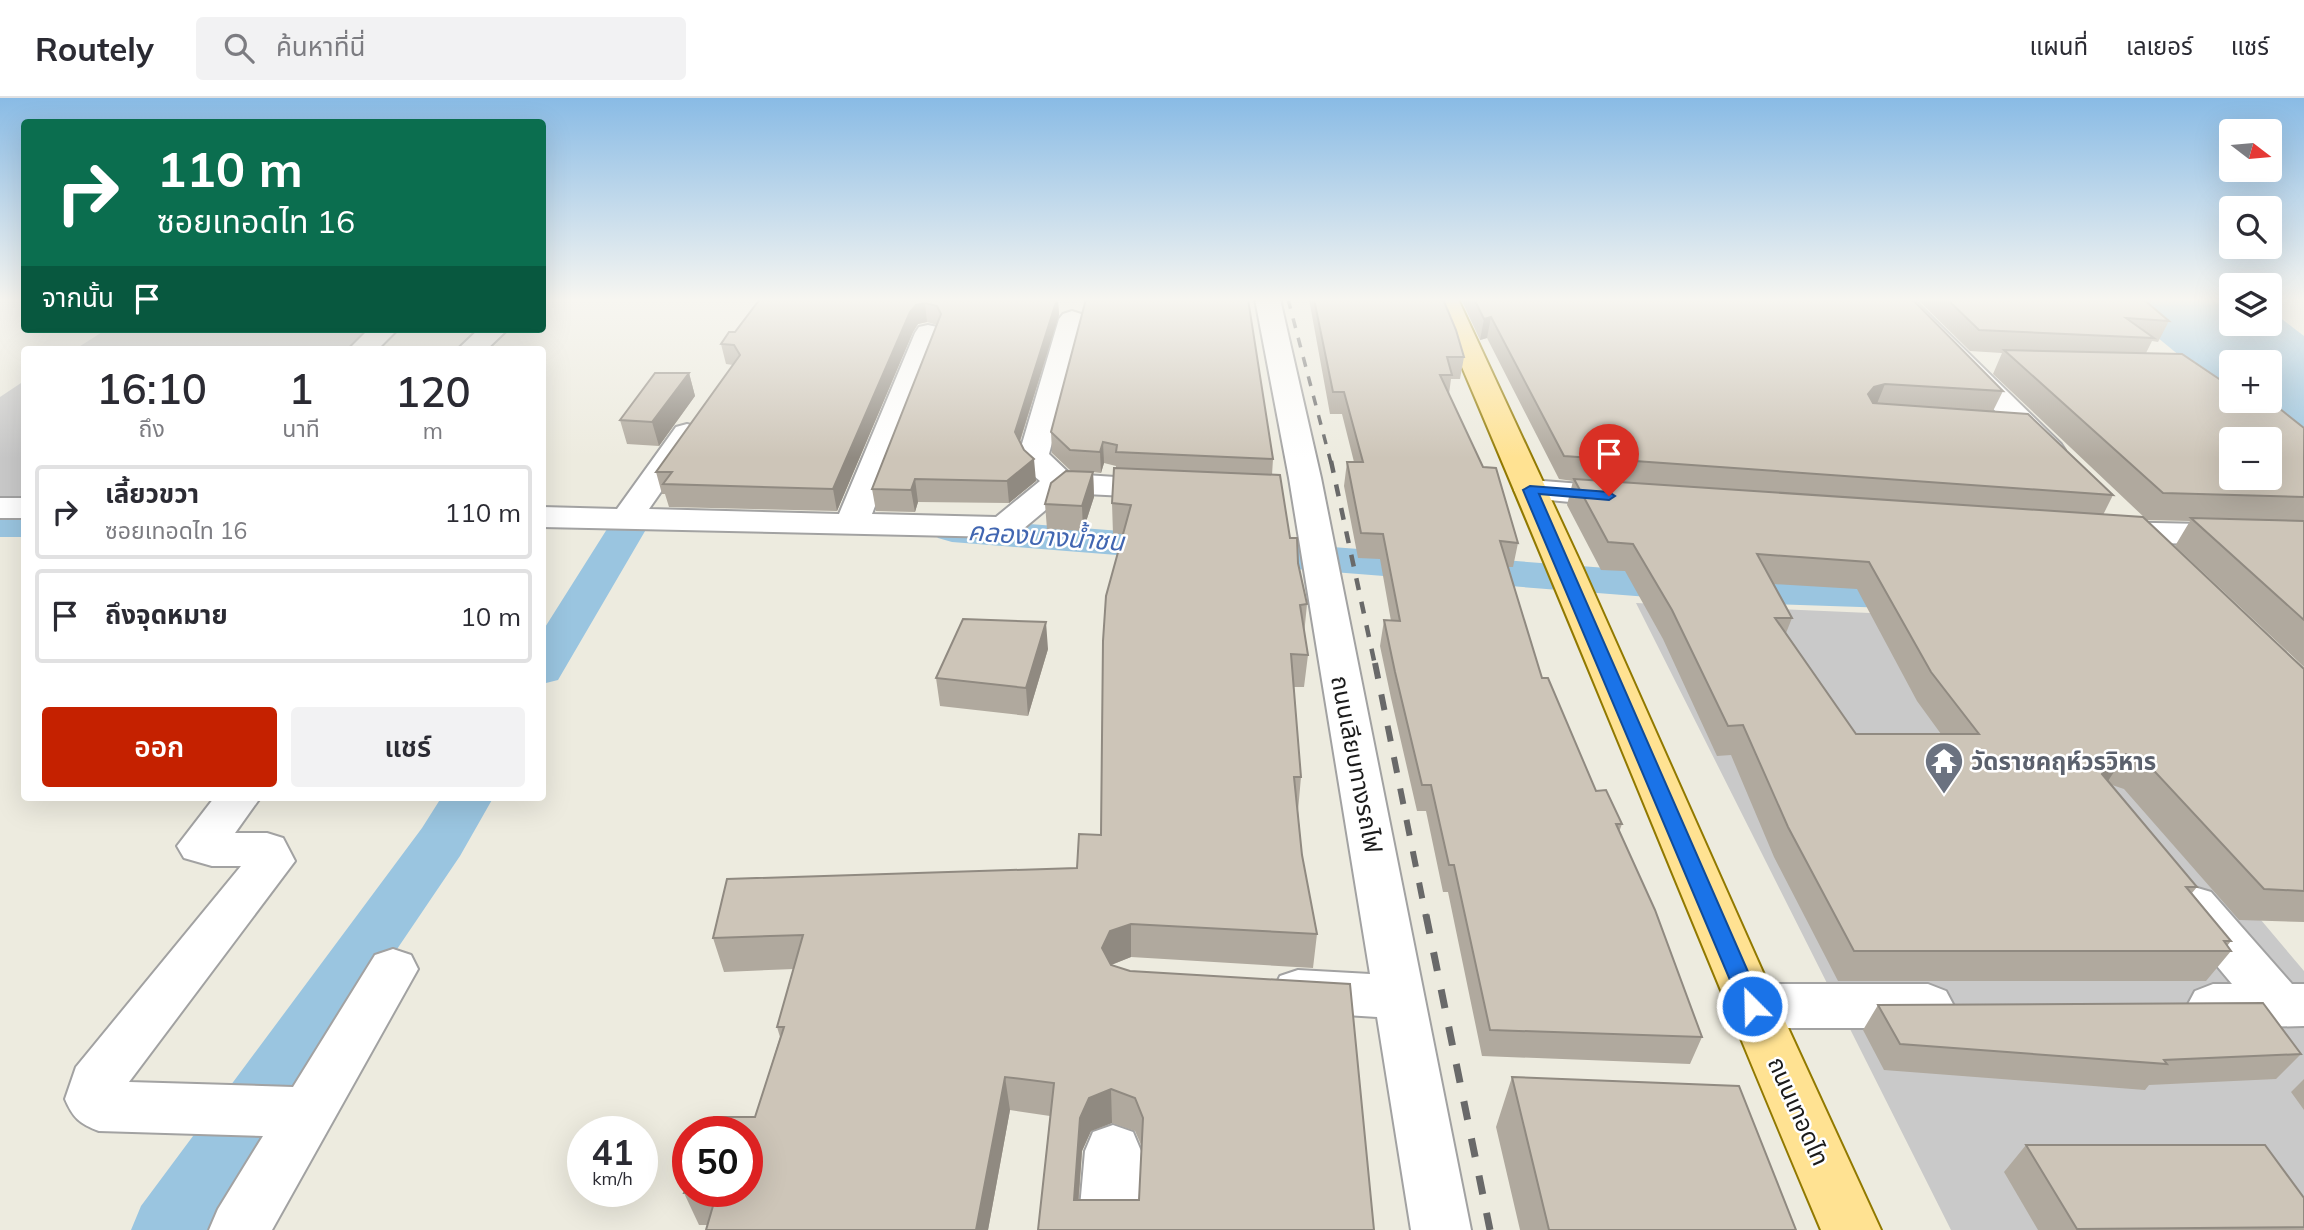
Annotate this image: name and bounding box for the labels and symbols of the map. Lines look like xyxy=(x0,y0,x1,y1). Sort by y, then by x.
north arrow xyxy=(2219,119,2282,182)
pin xyxy=(1579,424,1639,496)
water label: คลองบางน้ำชน xyxy=(967,513,1127,558)
street label: ถนนเลียบทางรถไฟ xyxy=(1325,673,1389,855)
temple icon: วัดราชคฤห์วรวิหาร xyxy=(1923,740,1965,795)
place label: วัดราชคฤห์วรวิหาร xyxy=(1971,746,2156,776)
position arrow xyxy=(1715,969,1789,1043)
street label: ถนนเทอดไท xyxy=(1762,1052,1836,1170)
speed limit sign: 50 xyxy=(672,1116,763,1207)

